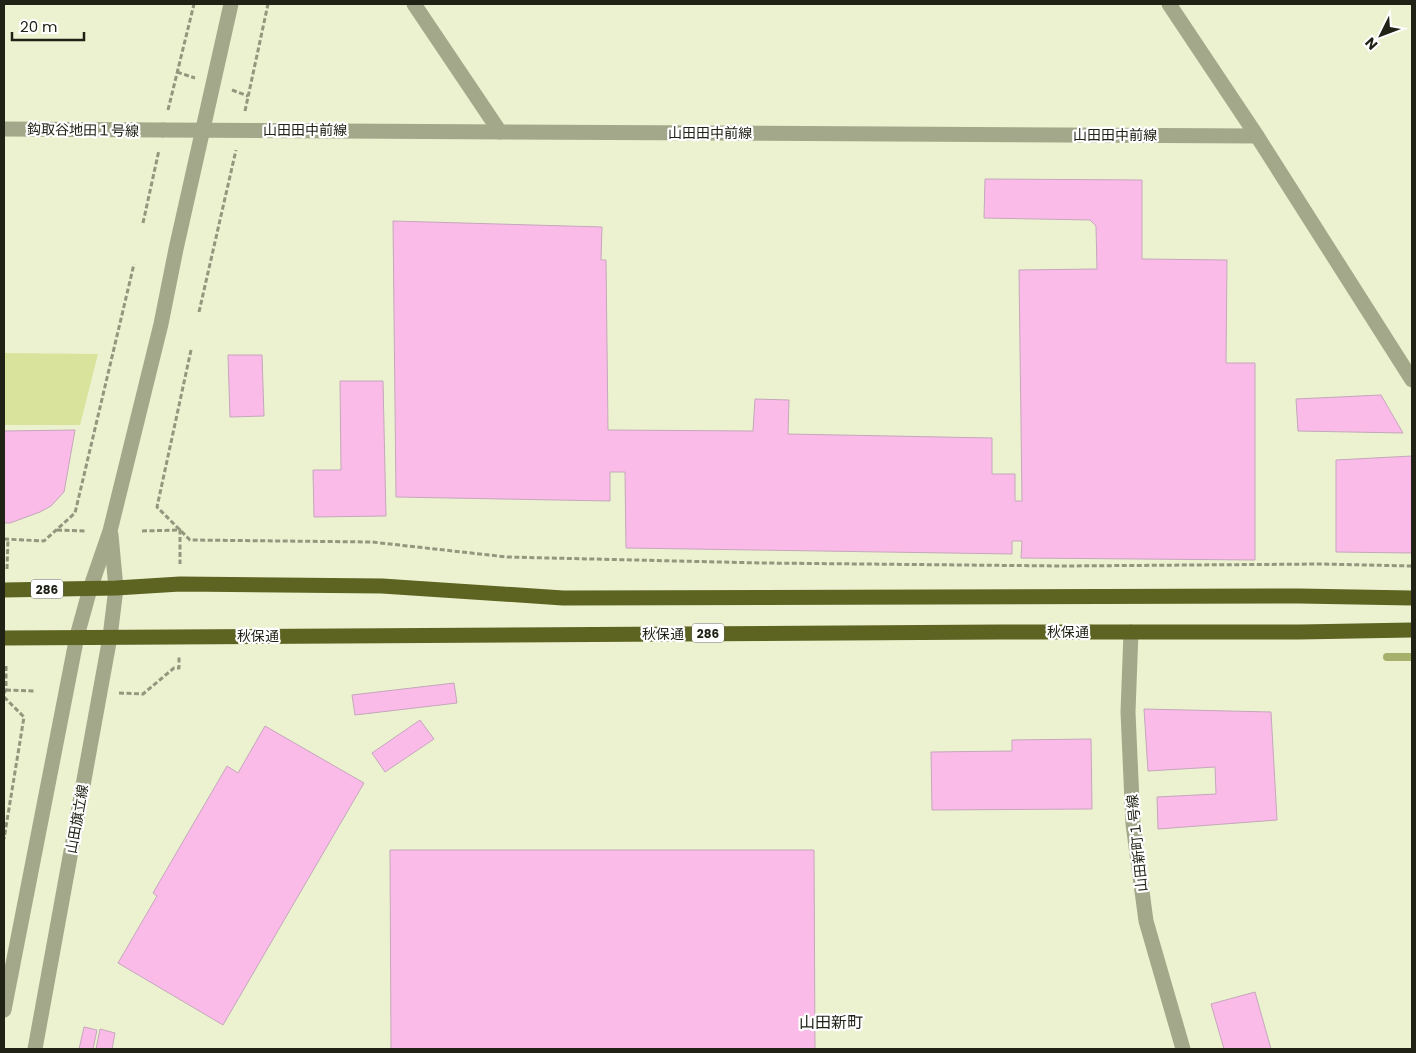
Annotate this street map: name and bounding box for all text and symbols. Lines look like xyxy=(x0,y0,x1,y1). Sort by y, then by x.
scale bar xyxy=(12,10,85,42)
north arrow xyxy=(1356,10,1406,60)
text: 20 m xyxy=(20,16,58,37)
text: N xyxy=(1360,33,1382,54)
street label: 鈎取谷地田１号線 xyxy=(27,119,139,141)
street label: 山田田中前線 xyxy=(263,120,347,140)
street label: 山田田中前線 xyxy=(668,123,752,143)
street label: 山田田中前線 xyxy=(1073,125,1157,145)
road number: 286 xyxy=(31,580,63,598)
street label: 秋保通 xyxy=(1047,622,1089,642)
street label: 秋保通 xyxy=(642,624,684,644)
road number: 286 xyxy=(692,624,724,642)
street label: 秋保通 xyxy=(237,626,279,646)
street label: 山田旗立線 xyxy=(61,783,93,855)
street label: 山田新町１号線 xyxy=(1122,793,1152,893)
district label: 山田新町 xyxy=(799,1011,863,1034)

